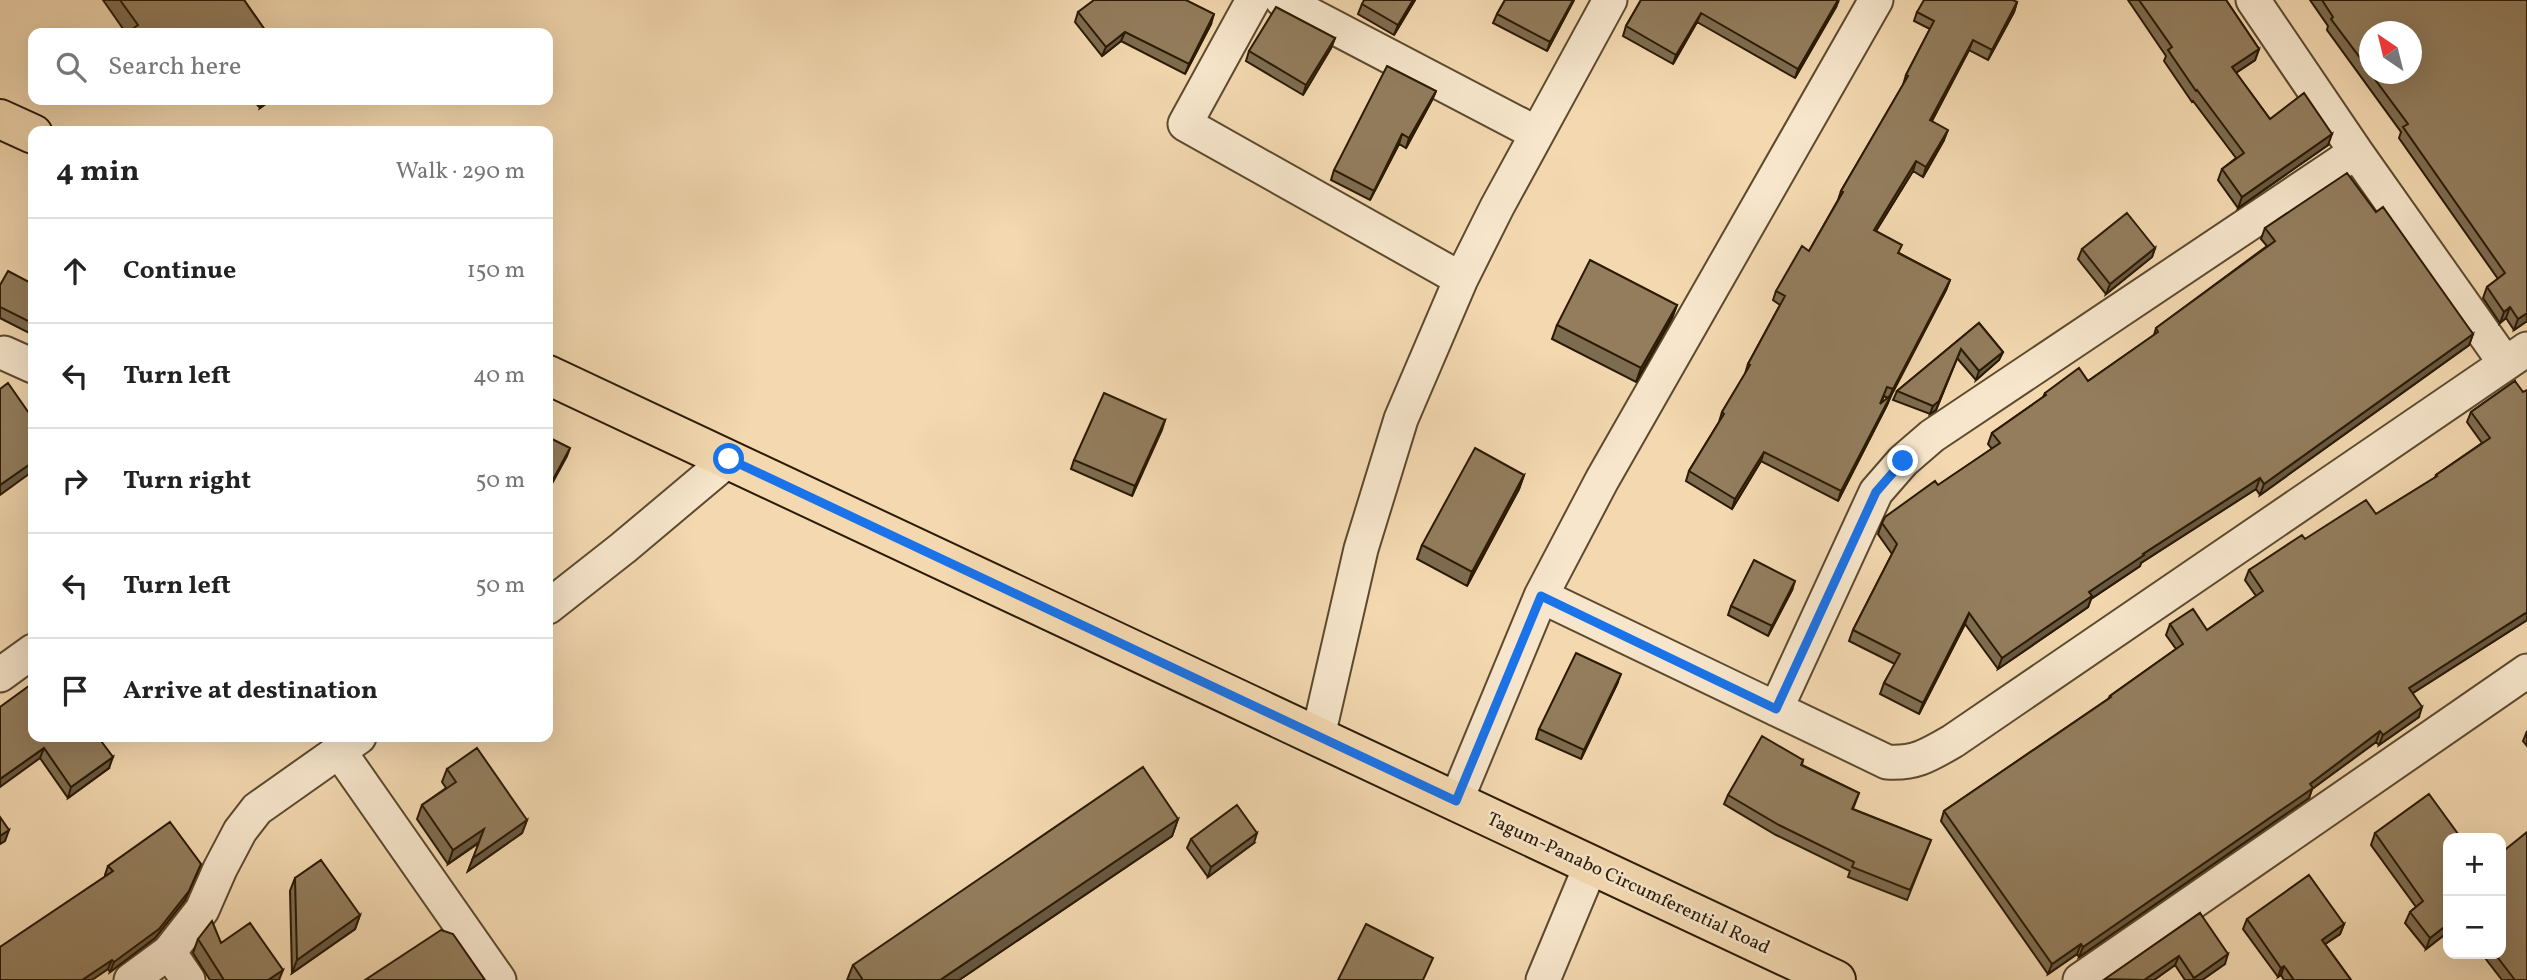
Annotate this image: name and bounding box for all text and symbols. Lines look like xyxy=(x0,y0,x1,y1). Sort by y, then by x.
north arrow xyxy=(2359,21,2422,84)
search box xyxy=(28,28,553,105)
icon: search xyxy=(52,48,90,86)
text: Search here xyxy=(108,49,241,85)
text: 4 min xyxy=(56,151,140,193)
text: Walk · 290 m xyxy=(396,156,525,188)
icon: ahead xyxy=(56,252,94,290)
text: Continue xyxy=(123,253,236,289)
text: 150 m xyxy=(467,255,525,287)
icon: left xyxy=(56,357,94,395)
text: Turn left xyxy=(123,358,231,394)
text: 40 m xyxy=(473,360,525,392)
route start xyxy=(713,443,744,474)
route end xyxy=(1887,445,1918,476)
icon: right xyxy=(56,462,94,500)
text: Turn right xyxy=(123,463,251,499)
text: 50 m xyxy=(476,465,525,497)
icon: left xyxy=(56,567,94,605)
text: Turn left xyxy=(123,568,231,604)
text: 50 m xyxy=(476,570,525,602)
icon: arrive xyxy=(56,672,94,710)
text: Arrive at destination xyxy=(123,673,378,709)
street label: Tagum-Panabo Circumferential Road xyxy=(1482,807,1774,961)
map controls xyxy=(2443,833,2506,959)
button: + xyxy=(2443,833,2506,896)
button: − xyxy=(2443,896,2506,959)

